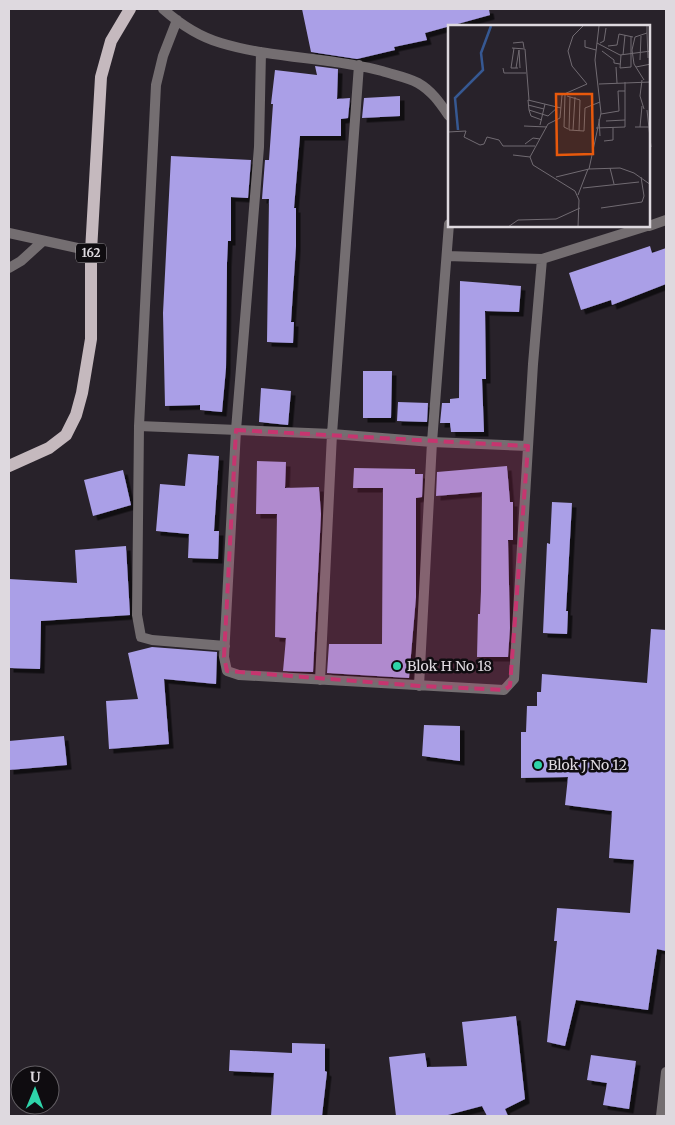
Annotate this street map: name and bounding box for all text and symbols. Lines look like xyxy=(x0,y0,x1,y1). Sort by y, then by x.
inset map xyxy=(448,25,650,228)
road number: 162 xyxy=(76,244,106,262)
place label: Blok H No 18 xyxy=(407,657,492,675)
marker: Blok H No 18 xyxy=(391,660,403,672)
place label: Blok J No 12 xyxy=(548,756,627,774)
marker: Blok J No 12 xyxy=(532,759,544,771)
north arrow xyxy=(10,1065,60,1115)
text: U xyxy=(30,1068,41,1086)

